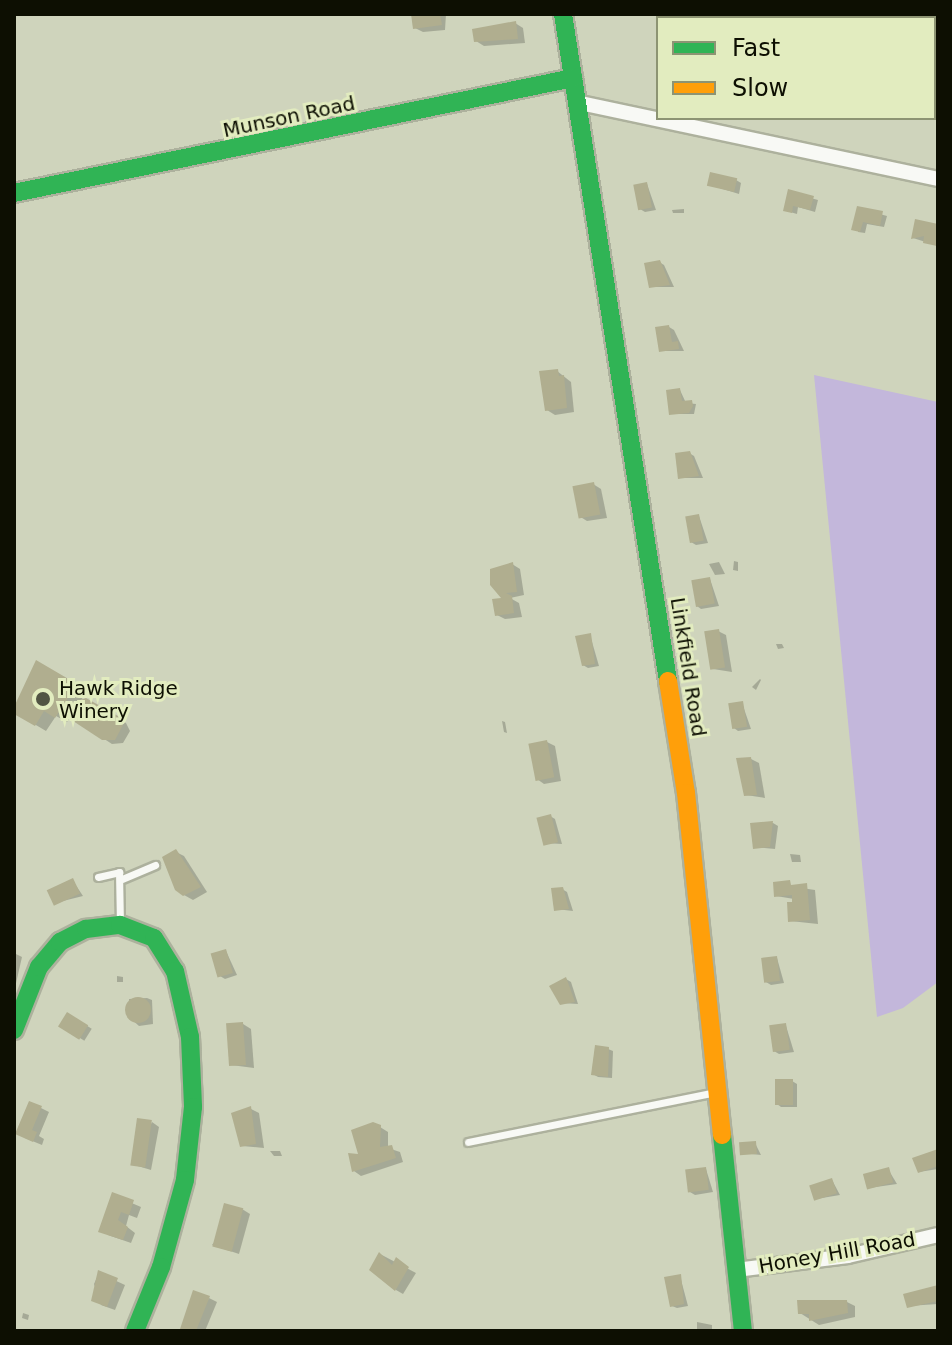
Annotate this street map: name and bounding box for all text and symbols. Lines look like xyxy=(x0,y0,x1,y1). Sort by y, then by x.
legend xyxy=(656,16,936,120)
text: Fast xyxy=(732,34,780,62)
text: Slow xyxy=(732,74,788,102)
street label: Munson Road xyxy=(221,91,357,143)
street label: Linkfield Road xyxy=(665,596,711,738)
place label: Hawk Ridge Winery xyxy=(59,676,178,723)
marker: Hawk Ridge Winery xyxy=(34,690,52,708)
street label: Honey Hill Road xyxy=(757,1227,917,1279)

